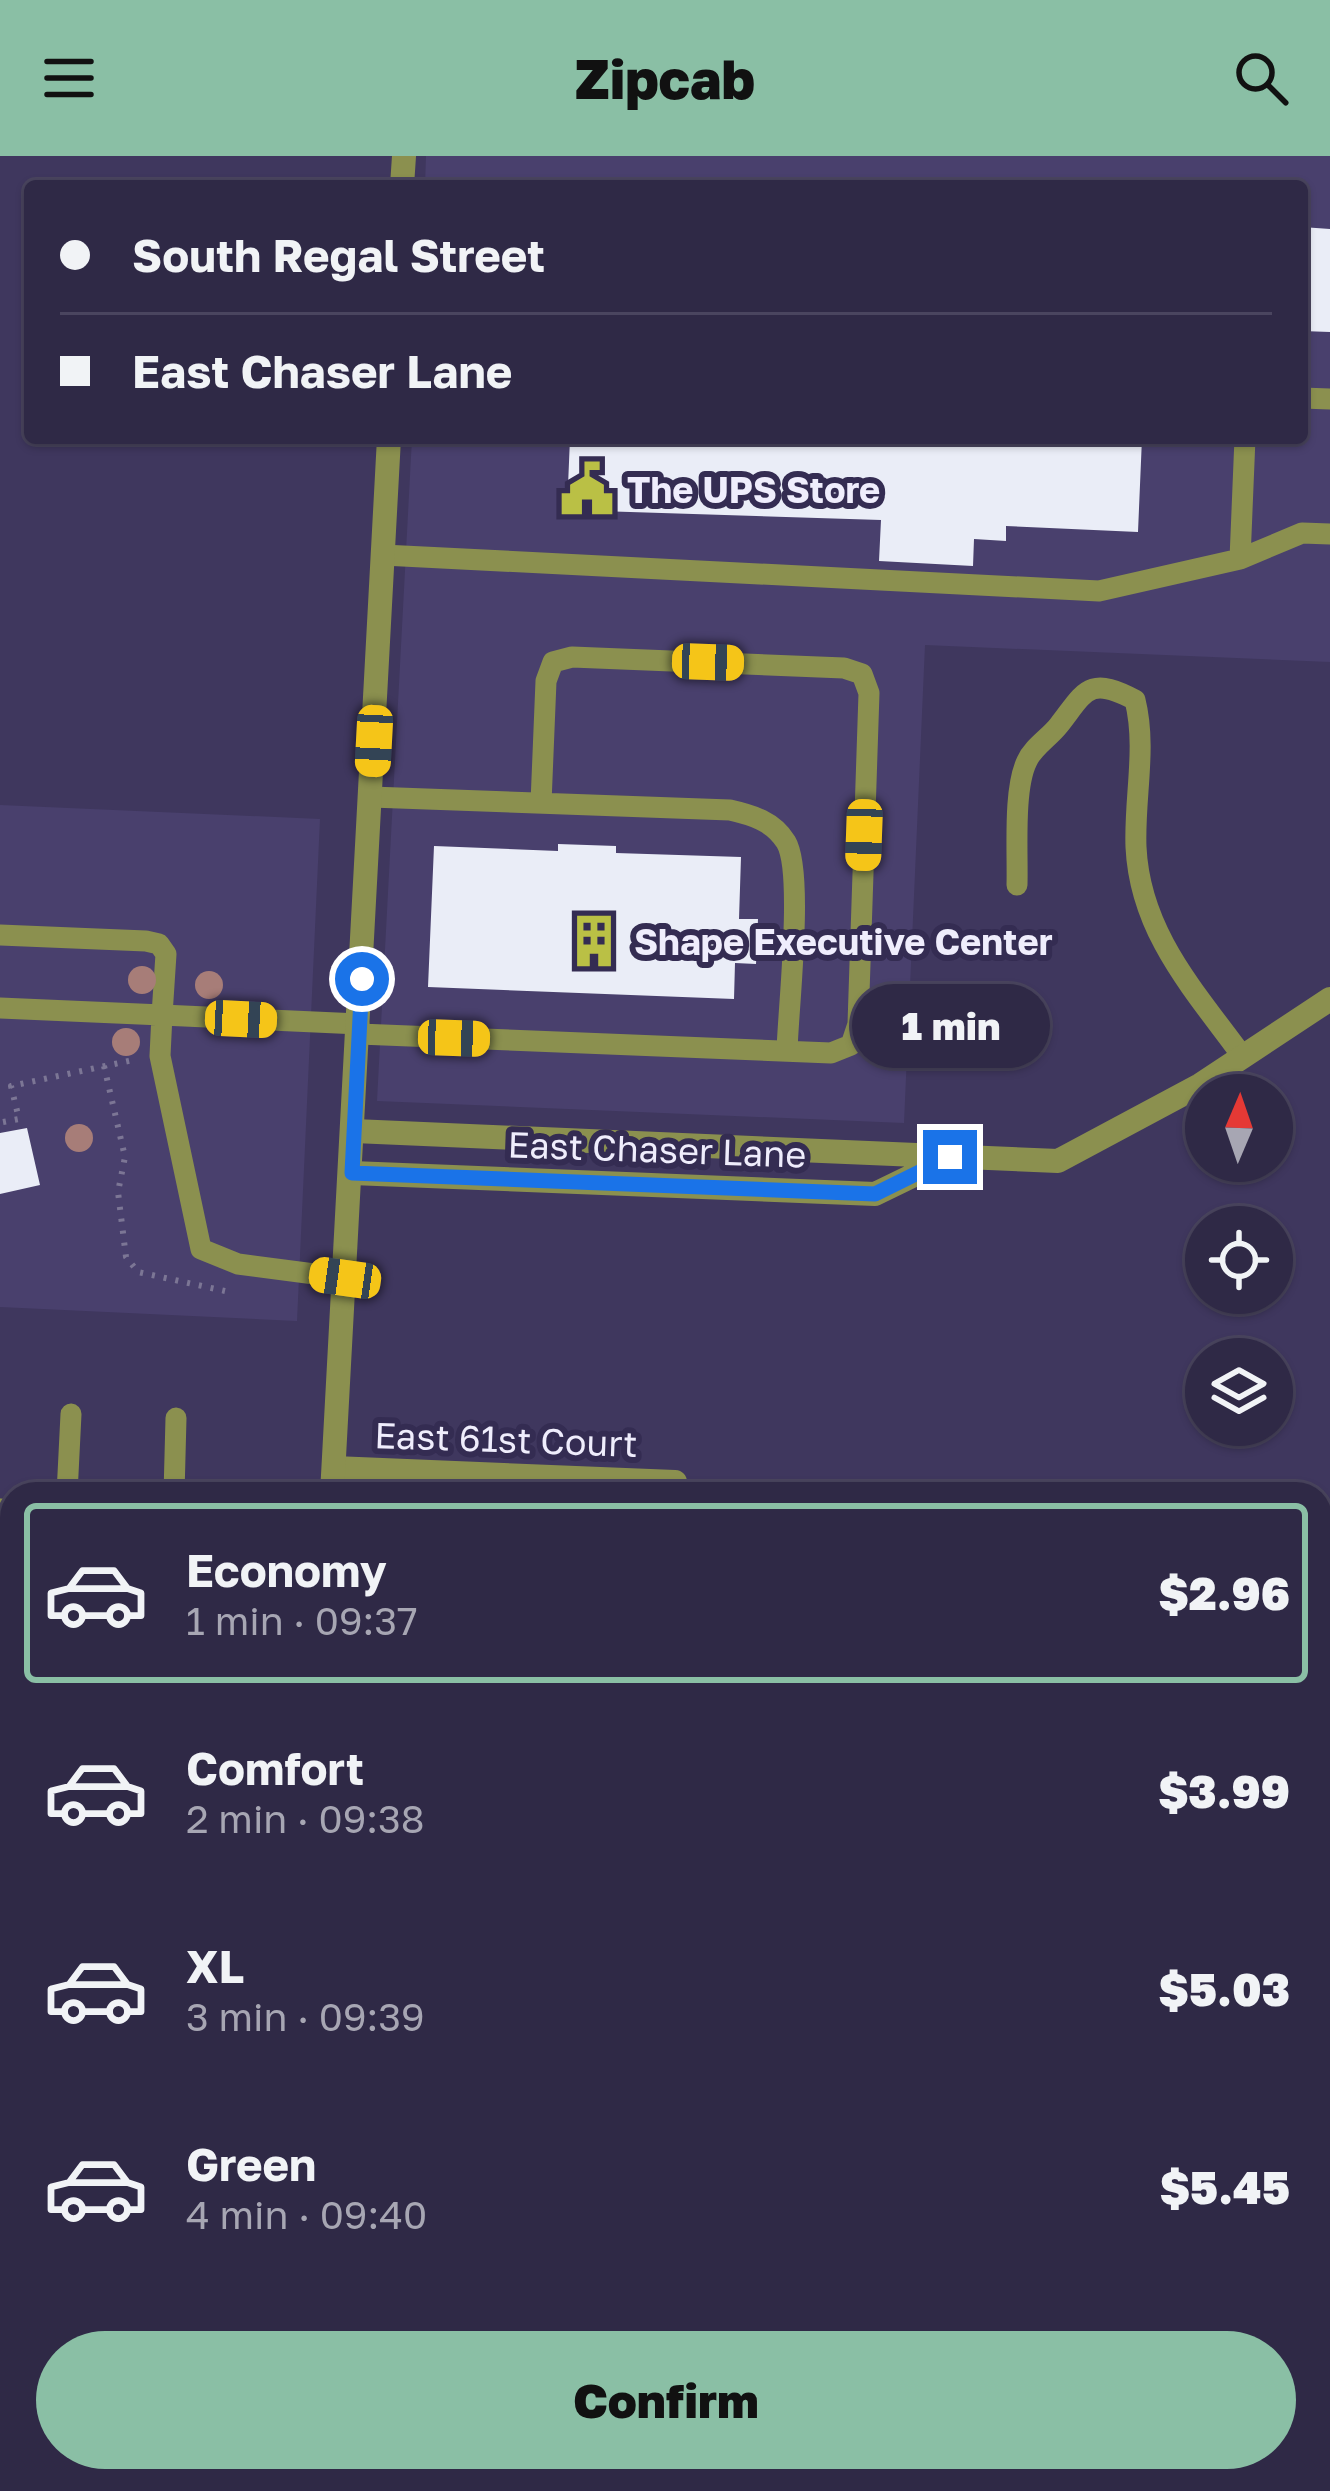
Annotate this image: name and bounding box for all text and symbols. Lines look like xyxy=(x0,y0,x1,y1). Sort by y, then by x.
icon: menu xyxy=(36,45,102,111)
icon: search xyxy=(1228,45,1294,111)
text: Zipcab xyxy=(575,46,755,111)
text: South Regal Street xyxy=(132,228,545,282)
text: East Chaser Lane xyxy=(132,344,512,398)
public building icon: The UPS Store xyxy=(558,460,616,518)
place label: The UPS Store xyxy=(627,468,880,511)
car xyxy=(671,643,745,681)
car xyxy=(354,704,394,778)
car xyxy=(845,798,883,872)
building icon: Shape Executive Center xyxy=(565,912,623,970)
place label: Shape Executive Center xyxy=(634,920,1053,963)
route start xyxy=(335,952,389,1006)
callout: 1 min xyxy=(851,983,1049,1067)
car xyxy=(204,999,278,1039)
text: 1 min xyxy=(901,1002,1001,1049)
car xyxy=(417,1019,491,1057)
north arrow xyxy=(1185,1074,1293,1182)
map controls xyxy=(1185,1074,1293,1446)
street label: East Chaser Lane xyxy=(507,1122,807,1176)
route end xyxy=(923,1130,977,1184)
button: locate xyxy=(1185,1206,1293,1314)
car xyxy=(307,1255,383,1301)
button: layers xyxy=(1185,1338,1293,1446)
street label: East 61st Court xyxy=(374,1413,638,1465)
icon: car xyxy=(42,1539,150,1647)
text: Economy xyxy=(186,1543,387,1597)
text: $2.96 xyxy=(1159,1566,1290,1620)
text: 1 min · 09:37 xyxy=(186,1597,418,1644)
icon: car xyxy=(42,1737,150,1845)
text: Comfort xyxy=(186,1741,364,1795)
text: $3.99 xyxy=(1158,1764,1290,1818)
text: 2 min · 09:38 xyxy=(186,1795,425,1842)
icon: car xyxy=(42,1935,150,2043)
text: XL xyxy=(186,1939,244,1993)
text: $5.03 xyxy=(1159,1962,1290,2016)
text: 3 min · 09:39 xyxy=(186,1993,425,2040)
icon: car xyxy=(42,2133,150,2241)
text: Green xyxy=(186,2137,316,2191)
text: $5.45 xyxy=(1160,2160,1290,2214)
text: 4 min · 09:40 xyxy=(186,2191,427,2238)
button: Confirm xyxy=(36,2331,1296,2469)

